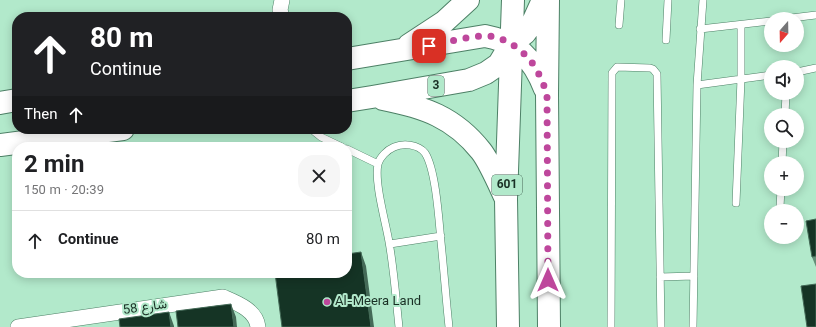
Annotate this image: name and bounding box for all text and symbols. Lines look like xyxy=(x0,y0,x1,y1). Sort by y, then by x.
north arrow xyxy=(764,12,804,52)
map controls xyxy=(764,12,804,244)
text: 80 m xyxy=(90,18,153,62)
icon: ahead xyxy=(24,28,76,80)
pin xyxy=(412,29,446,63)
icon: arrive xyxy=(418,35,440,57)
text: Continue xyxy=(90,57,162,85)
button: sound xyxy=(764,60,804,100)
road number: 3 xyxy=(428,76,444,96)
text: Then xyxy=(24,104,57,127)
icon: ahead xyxy=(65,104,87,126)
button: search xyxy=(764,108,804,148)
text: 2 min xyxy=(24,147,84,185)
button: close xyxy=(298,155,340,197)
button: + xyxy=(764,156,804,196)
road number: 601 xyxy=(492,175,522,195)
text: 150 m · 20:39 xyxy=(24,181,104,201)
button: − xyxy=(764,204,804,244)
text: Continue xyxy=(58,229,119,252)
text: 80 m xyxy=(306,229,340,252)
icon: ahead xyxy=(24,230,46,252)
position arrow xyxy=(527,259,569,301)
place label: Al-Meera Land xyxy=(335,292,421,312)
street label: شارع 58 xyxy=(122,295,168,321)
marker: Al-Meera Land xyxy=(322,297,332,307)

